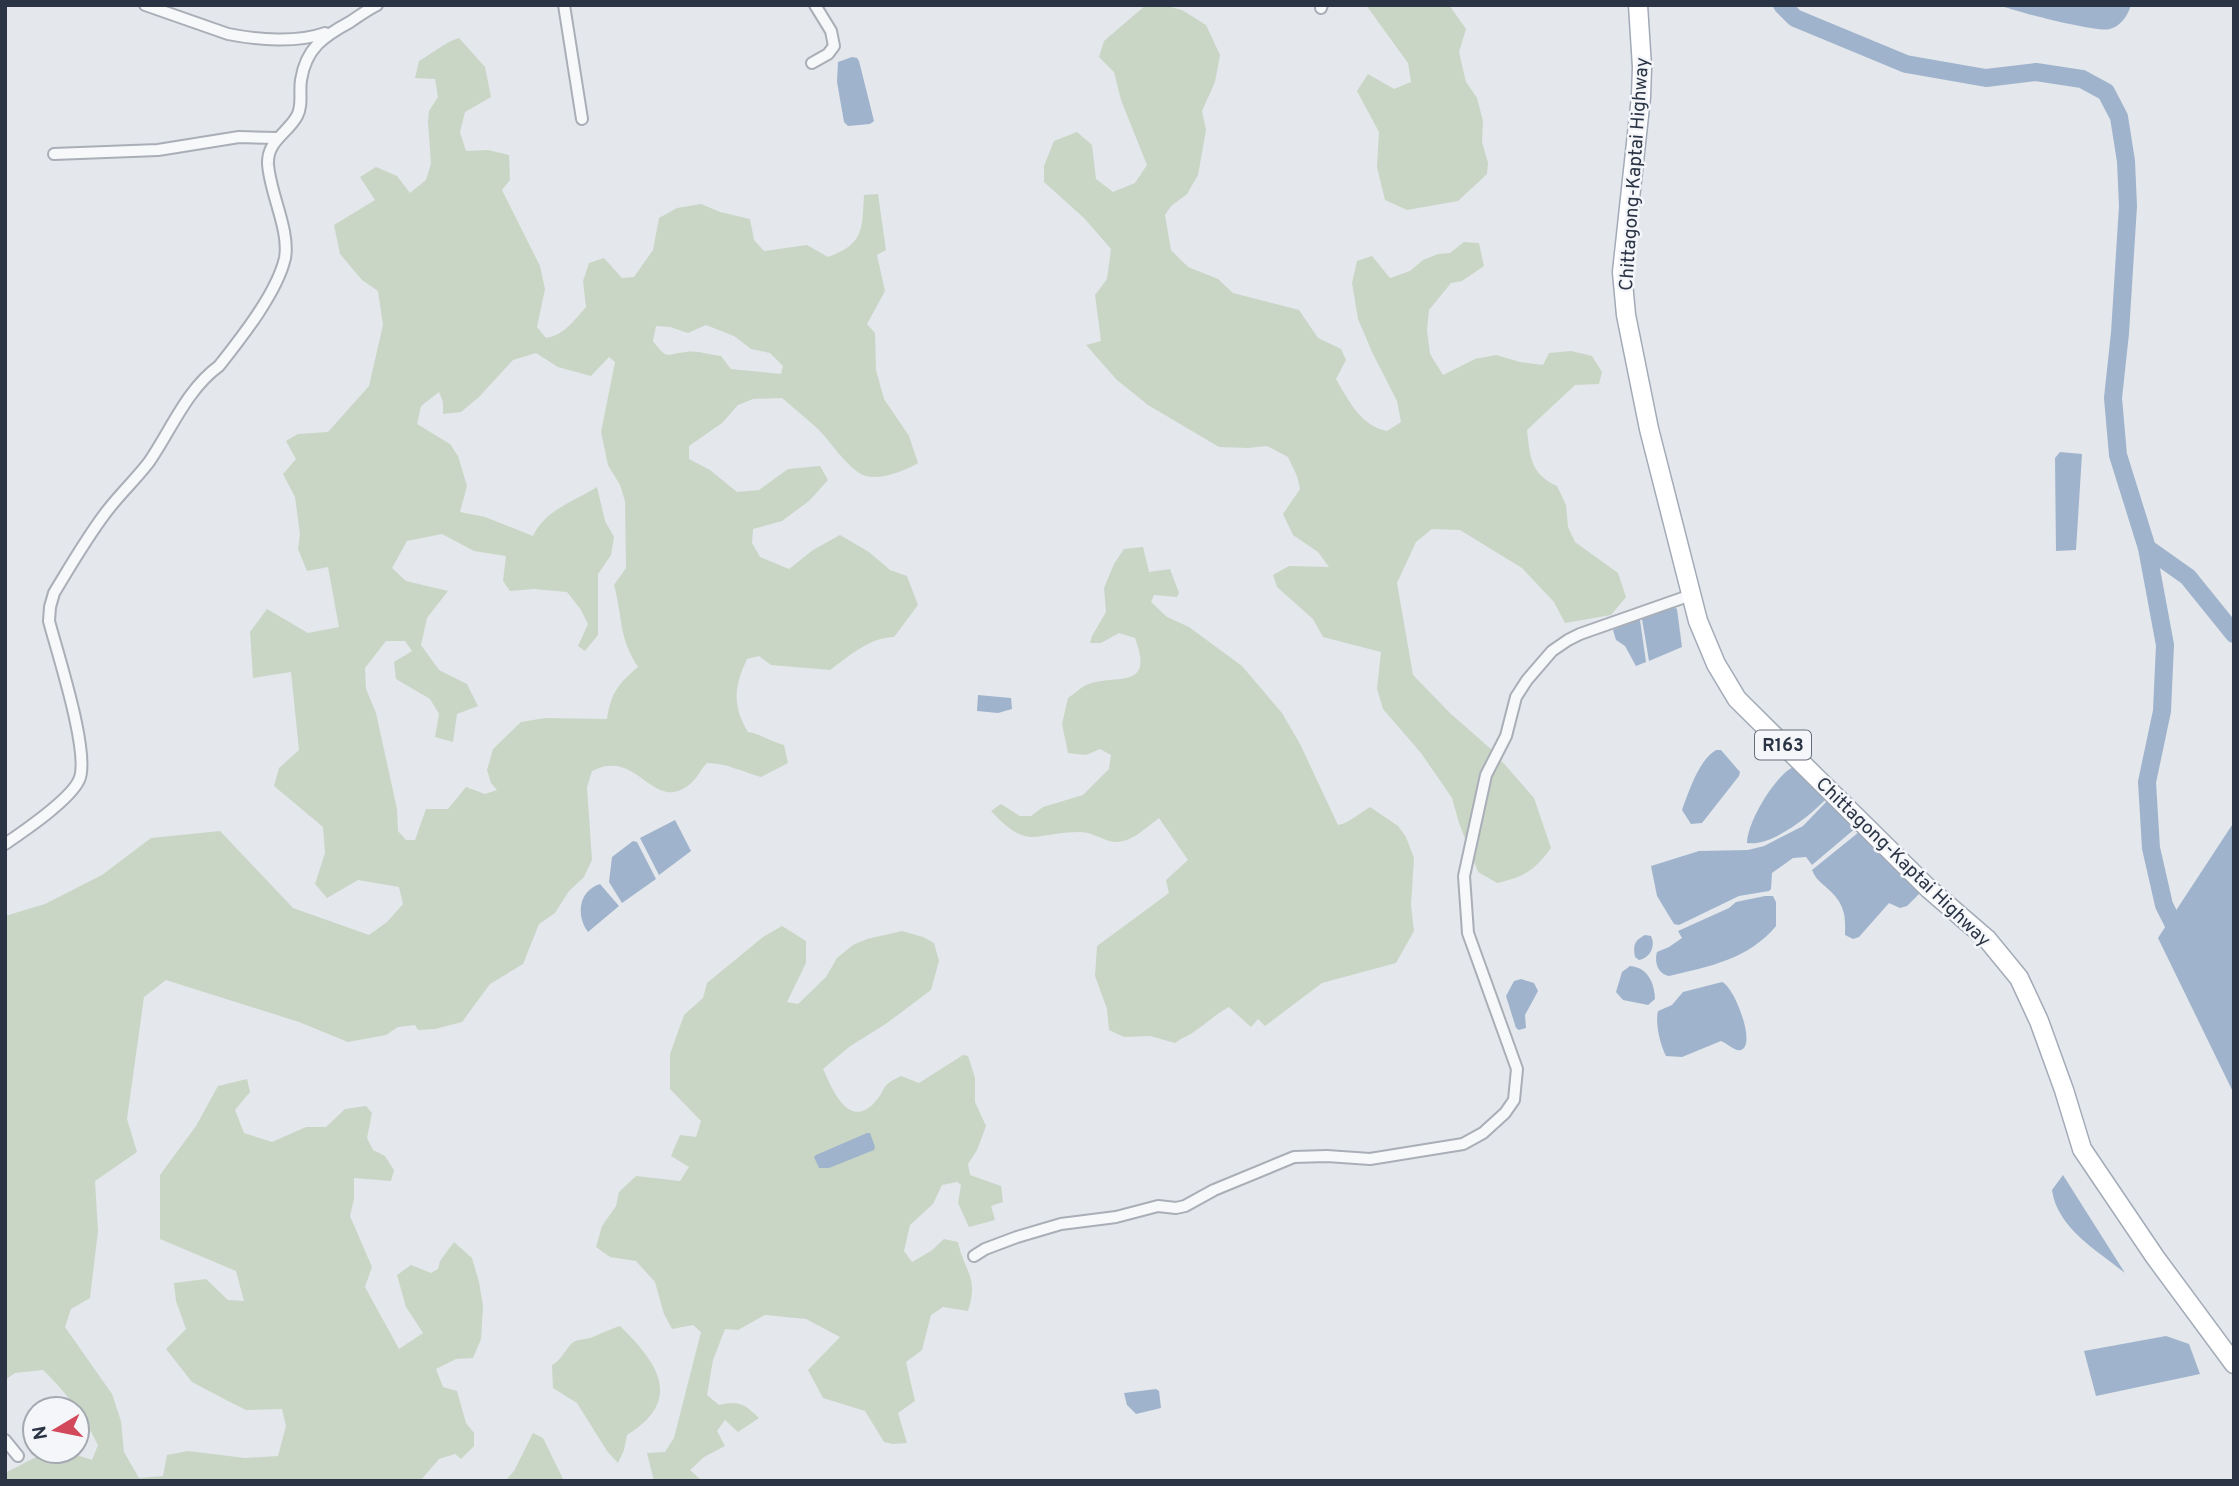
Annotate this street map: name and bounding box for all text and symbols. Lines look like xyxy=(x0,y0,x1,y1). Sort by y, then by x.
street label: Chittagong-Kaptai Highway xyxy=(1615,56,1655,292)
road number: R163 xyxy=(1755,730,1811,760)
street label: Chittagong-Kaptai Highway xyxy=(1810,772,1995,952)
north arrow xyxy=(21,1395,91,1465)
text: N xyxy=(28,1424,54,1441)

